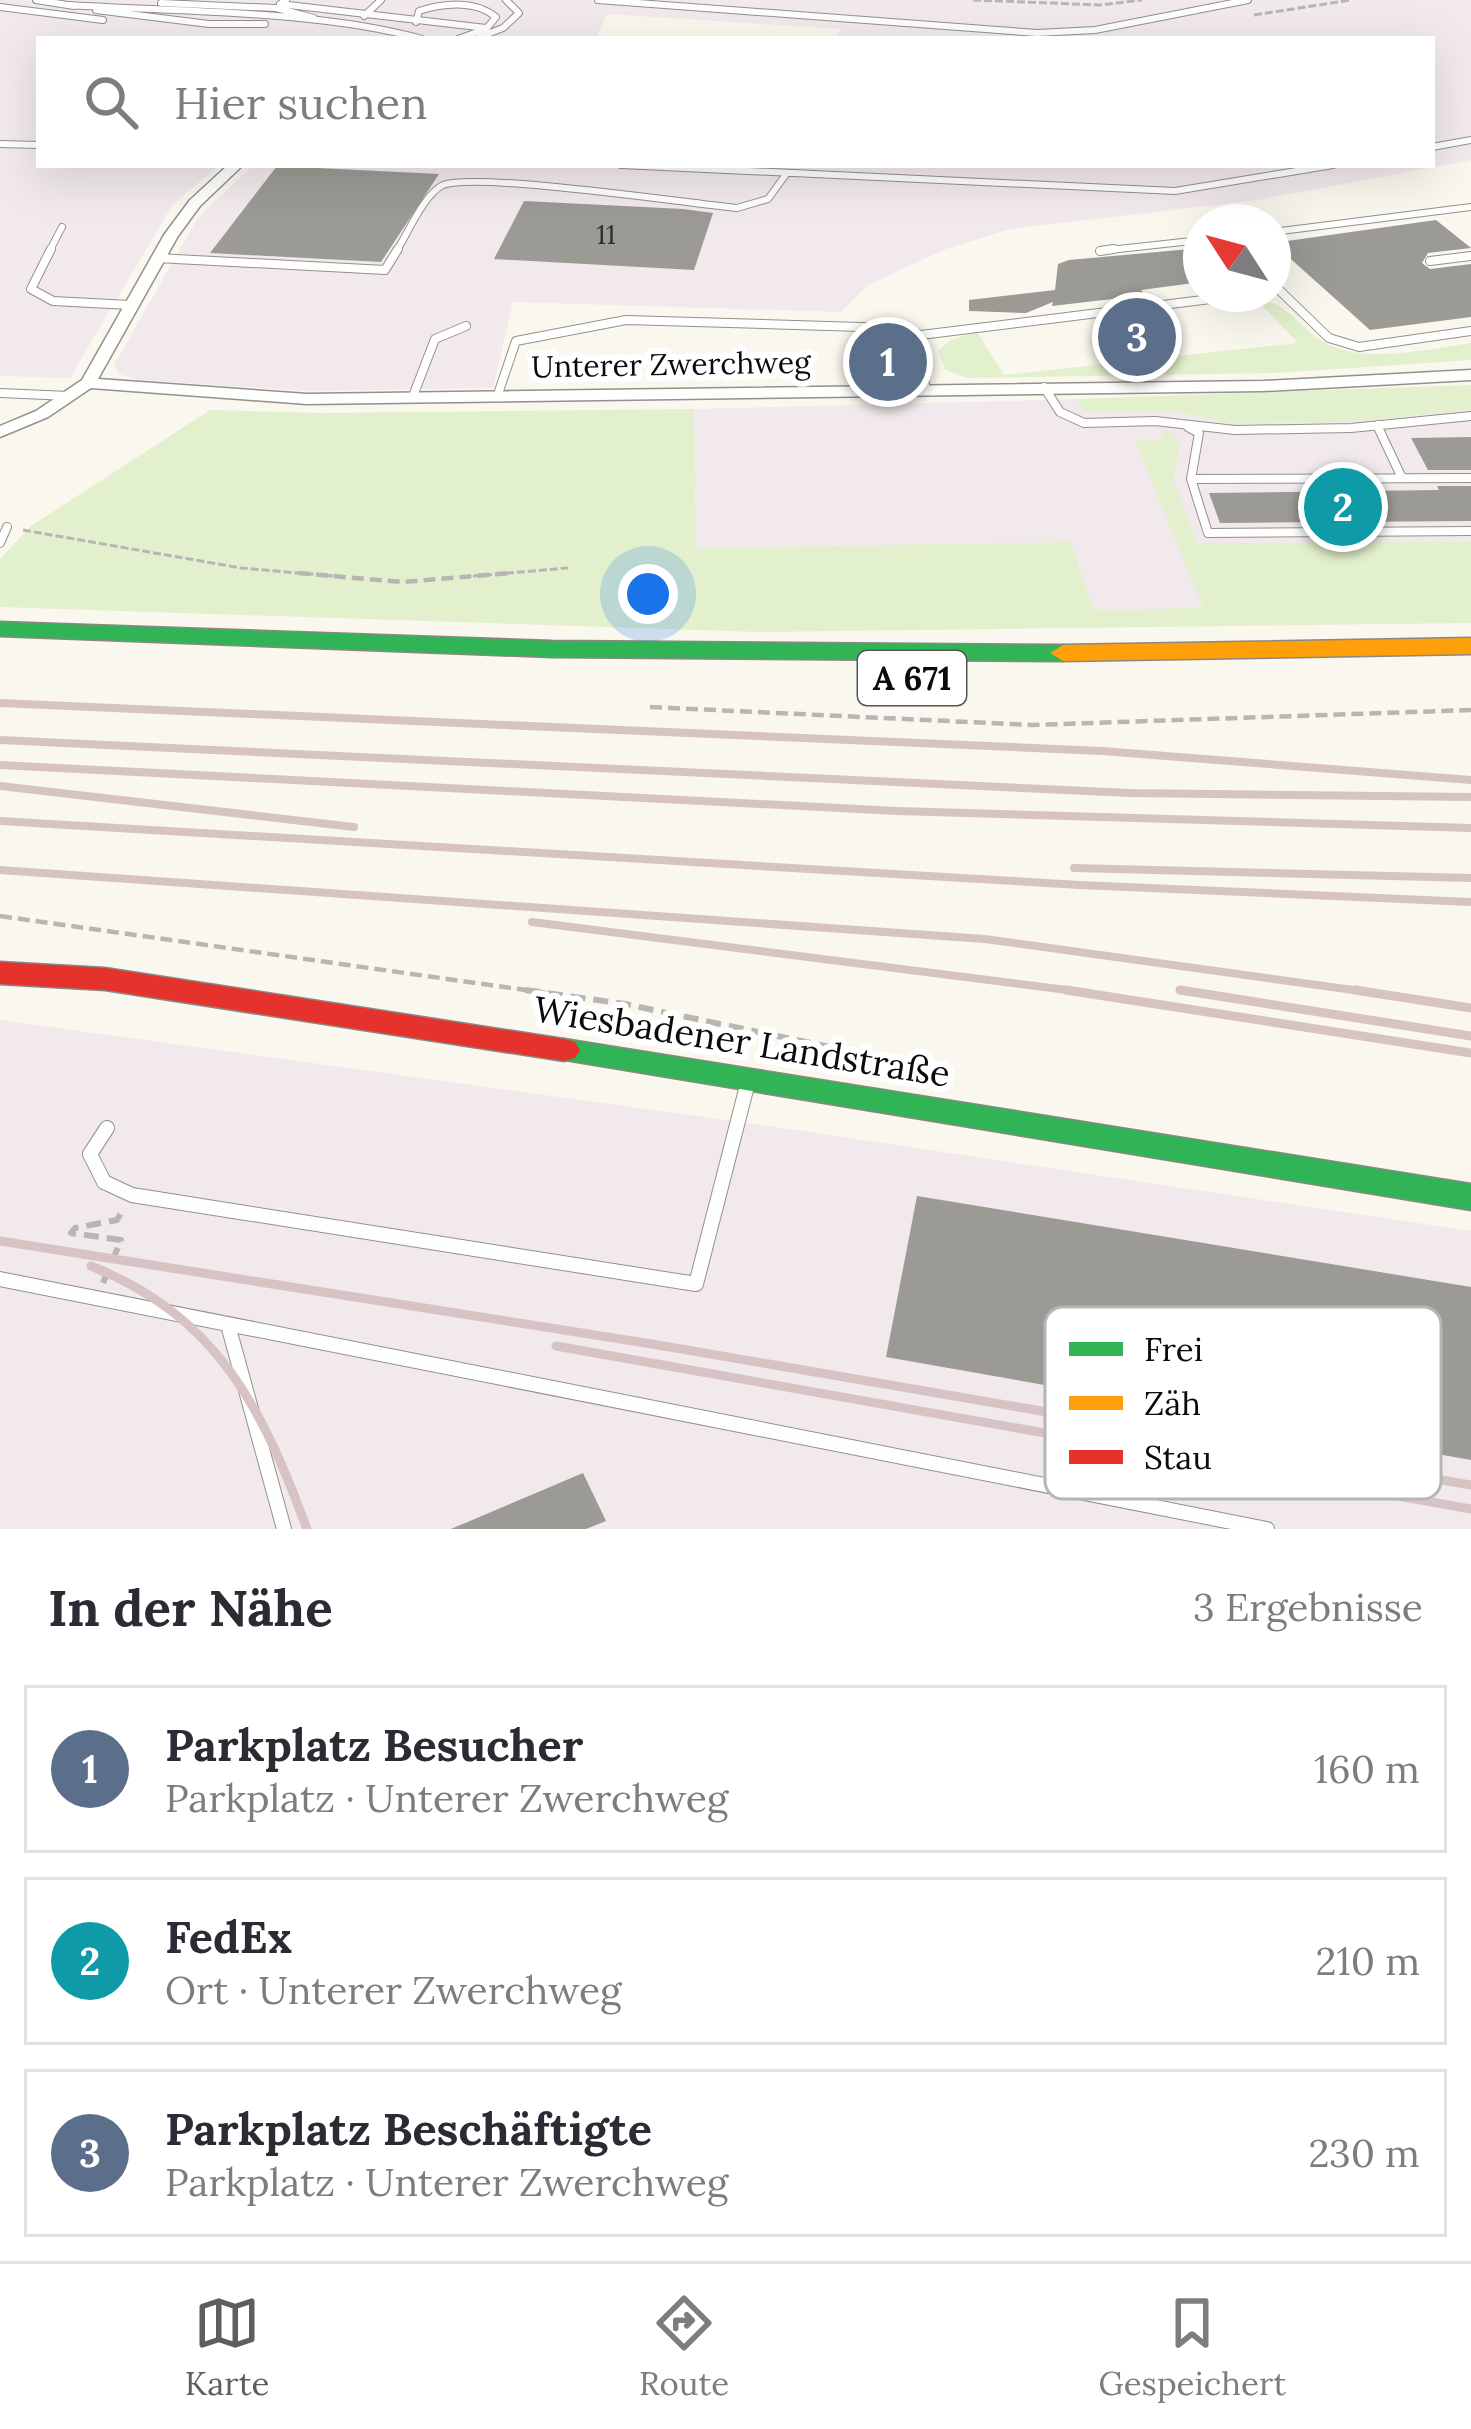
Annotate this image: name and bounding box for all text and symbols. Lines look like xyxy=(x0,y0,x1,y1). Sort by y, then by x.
search box xyxy=(36,36,1435,168)
icon: search xyxy=(78,69,144,135)
text: Hier suchen xyxy=(174,74,427,131)
north arrow xyxy=(1183,204,1291,312)
house number: 11 xyxy=(596,217,616,251)
pin: 3 xyxy=(1098,292,1176,382)
pin: 1 xyxy=(849,317,927,407)
street label: Unterer Zwerchweg xyxy=(531,343,812,386)
pin: 2 xyxy=(1304,462,1382,552)
your location xyxy=(618,564,678,624)
road number: A 671 xyxy=(858,651,966,705)
street label: Wiesbadener Landstraße xyxy=(531,985,953,1097)
legend xyxy=(1045,1307,1441,1499)
text: Frei xyxy=(1144,1328,1203,1370)
text: Zäh xyxy=(1144,1382,1201,1424)
text: Stau xyxy=(1144,1436,1212,1478)
text: In der Nähe xyxy=(48,1575,333,1640)
text: 3 Ergebnisse xyxy=(1193,1582,1423,1632)
text: Parkplatz Besucher xyxy=(165,1716,583,1773)
text: 1 xyxy=(82,1744,98,1794)
text: 160 m xyxy=(1314,1744,1420,1794)
text: Parkplatz · Unterer Zwerchweg xyxy=(165,1773,728,1823)
text: FedEx xyxy=(165,1908,292,1965)
text: 2 xyxy=(80,1936,100,1986)
text: 210 m xyxy=(1316,1936,1420,1986)
text: Ort · Unterer Zwerchweg xyxy=(165,1965,622,2015)
text: Parkplatz Beschäftigte xyxy=(165,2100,652,2157)
text: 3 xyxy=(79,2128,101,2178)
text: 230 m xyxy=(1309,2128,1420,2178)
text: Parkplatz · Unterer Zwerchweg xyxy=(165,2157,728,2207)
tab: Karte xyxy=(185,2290,269,2404)
tab: Route xyxy=(639,2290,729,2404)
tab: Gespeichert xyxy=(1099,2290,1286,2404)

